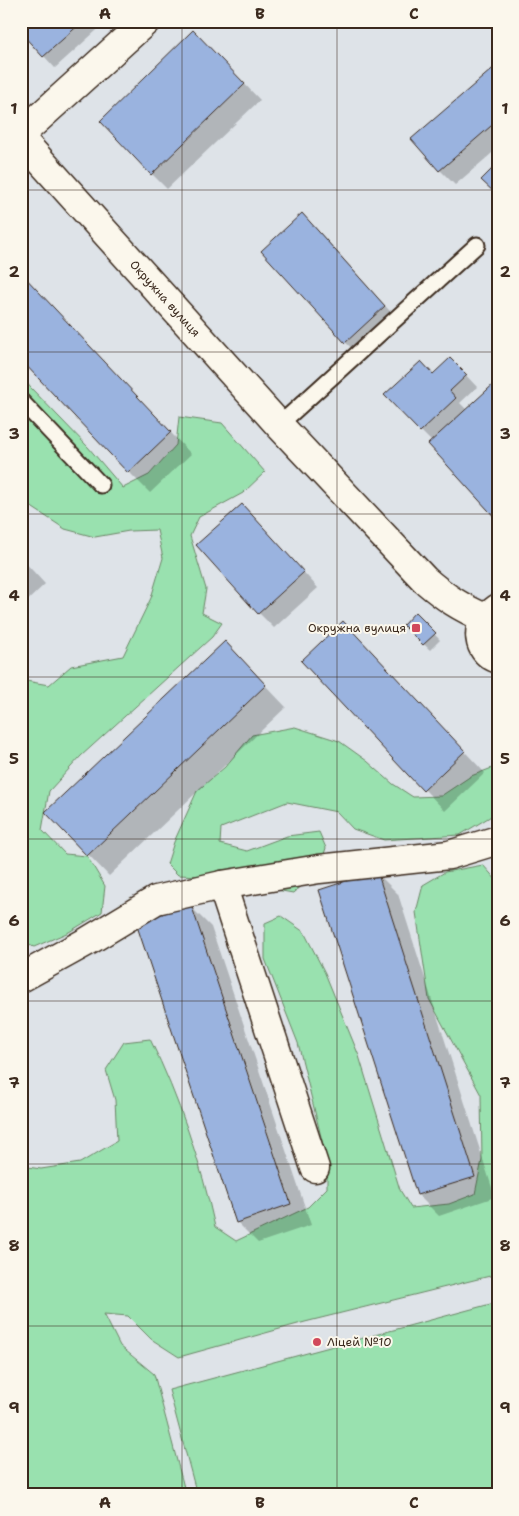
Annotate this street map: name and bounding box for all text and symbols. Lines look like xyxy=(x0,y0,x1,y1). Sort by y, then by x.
text: A xyxy=(99,3,111,24)
text: B xyxy=(255,3,265,24)
text: C xyxy=(409,3,419,24)
text: 1 xyxy=(10,98,18,119)
text: 1 xyxy=(501,98,509,119)
street label: Окружна вулиця xyxy=(126,257,204,340)
text: 2 xyxy=(8,261,20,282)
text: 2 xyxy=(499,261,511,282)
text: 3 xyxy=(8,423,20,444)
text: 3 xyxy=(499,423,511,444)
text: 4 xyxy=(8,585,20,606)
text: 4 xyxy=(499,585,511,606)
place label: Окружна вулиця xyxy=(308,620,406,636)
marker: Окружна вулиця xyxy=(410,622,422,634)
text: 5 xyxy=(9,748,19,769)
text: 5 xyxy=(500,748,510,769)
text: 6 xyxy=(8,910,20,931)
text: 6 xyxy=(499,910,511,931)
text: 7 xyxy=(8,1072,20,1093)
text: 7 xyxy=(499,1072,511,1093)
text: 8 xyxy=(8,1235,20,1256)
text: 8 xyxy=(499,1235,511,1256)
place label: Ліцей №10 xyxy=(327,1334,392,1350)
marker: Ліцей №10 xyxy=(311,1336,323,1348)
text: 9 xyxy=(8,1397,20,1418)
text: 9 xyxy=(499,1397,511,1418)
text: A xyxy=(99,1492,111,1513)
text: B xyxy=(255,1492,265,1513)
text: C xyxy=(409,1492,419,1513)

